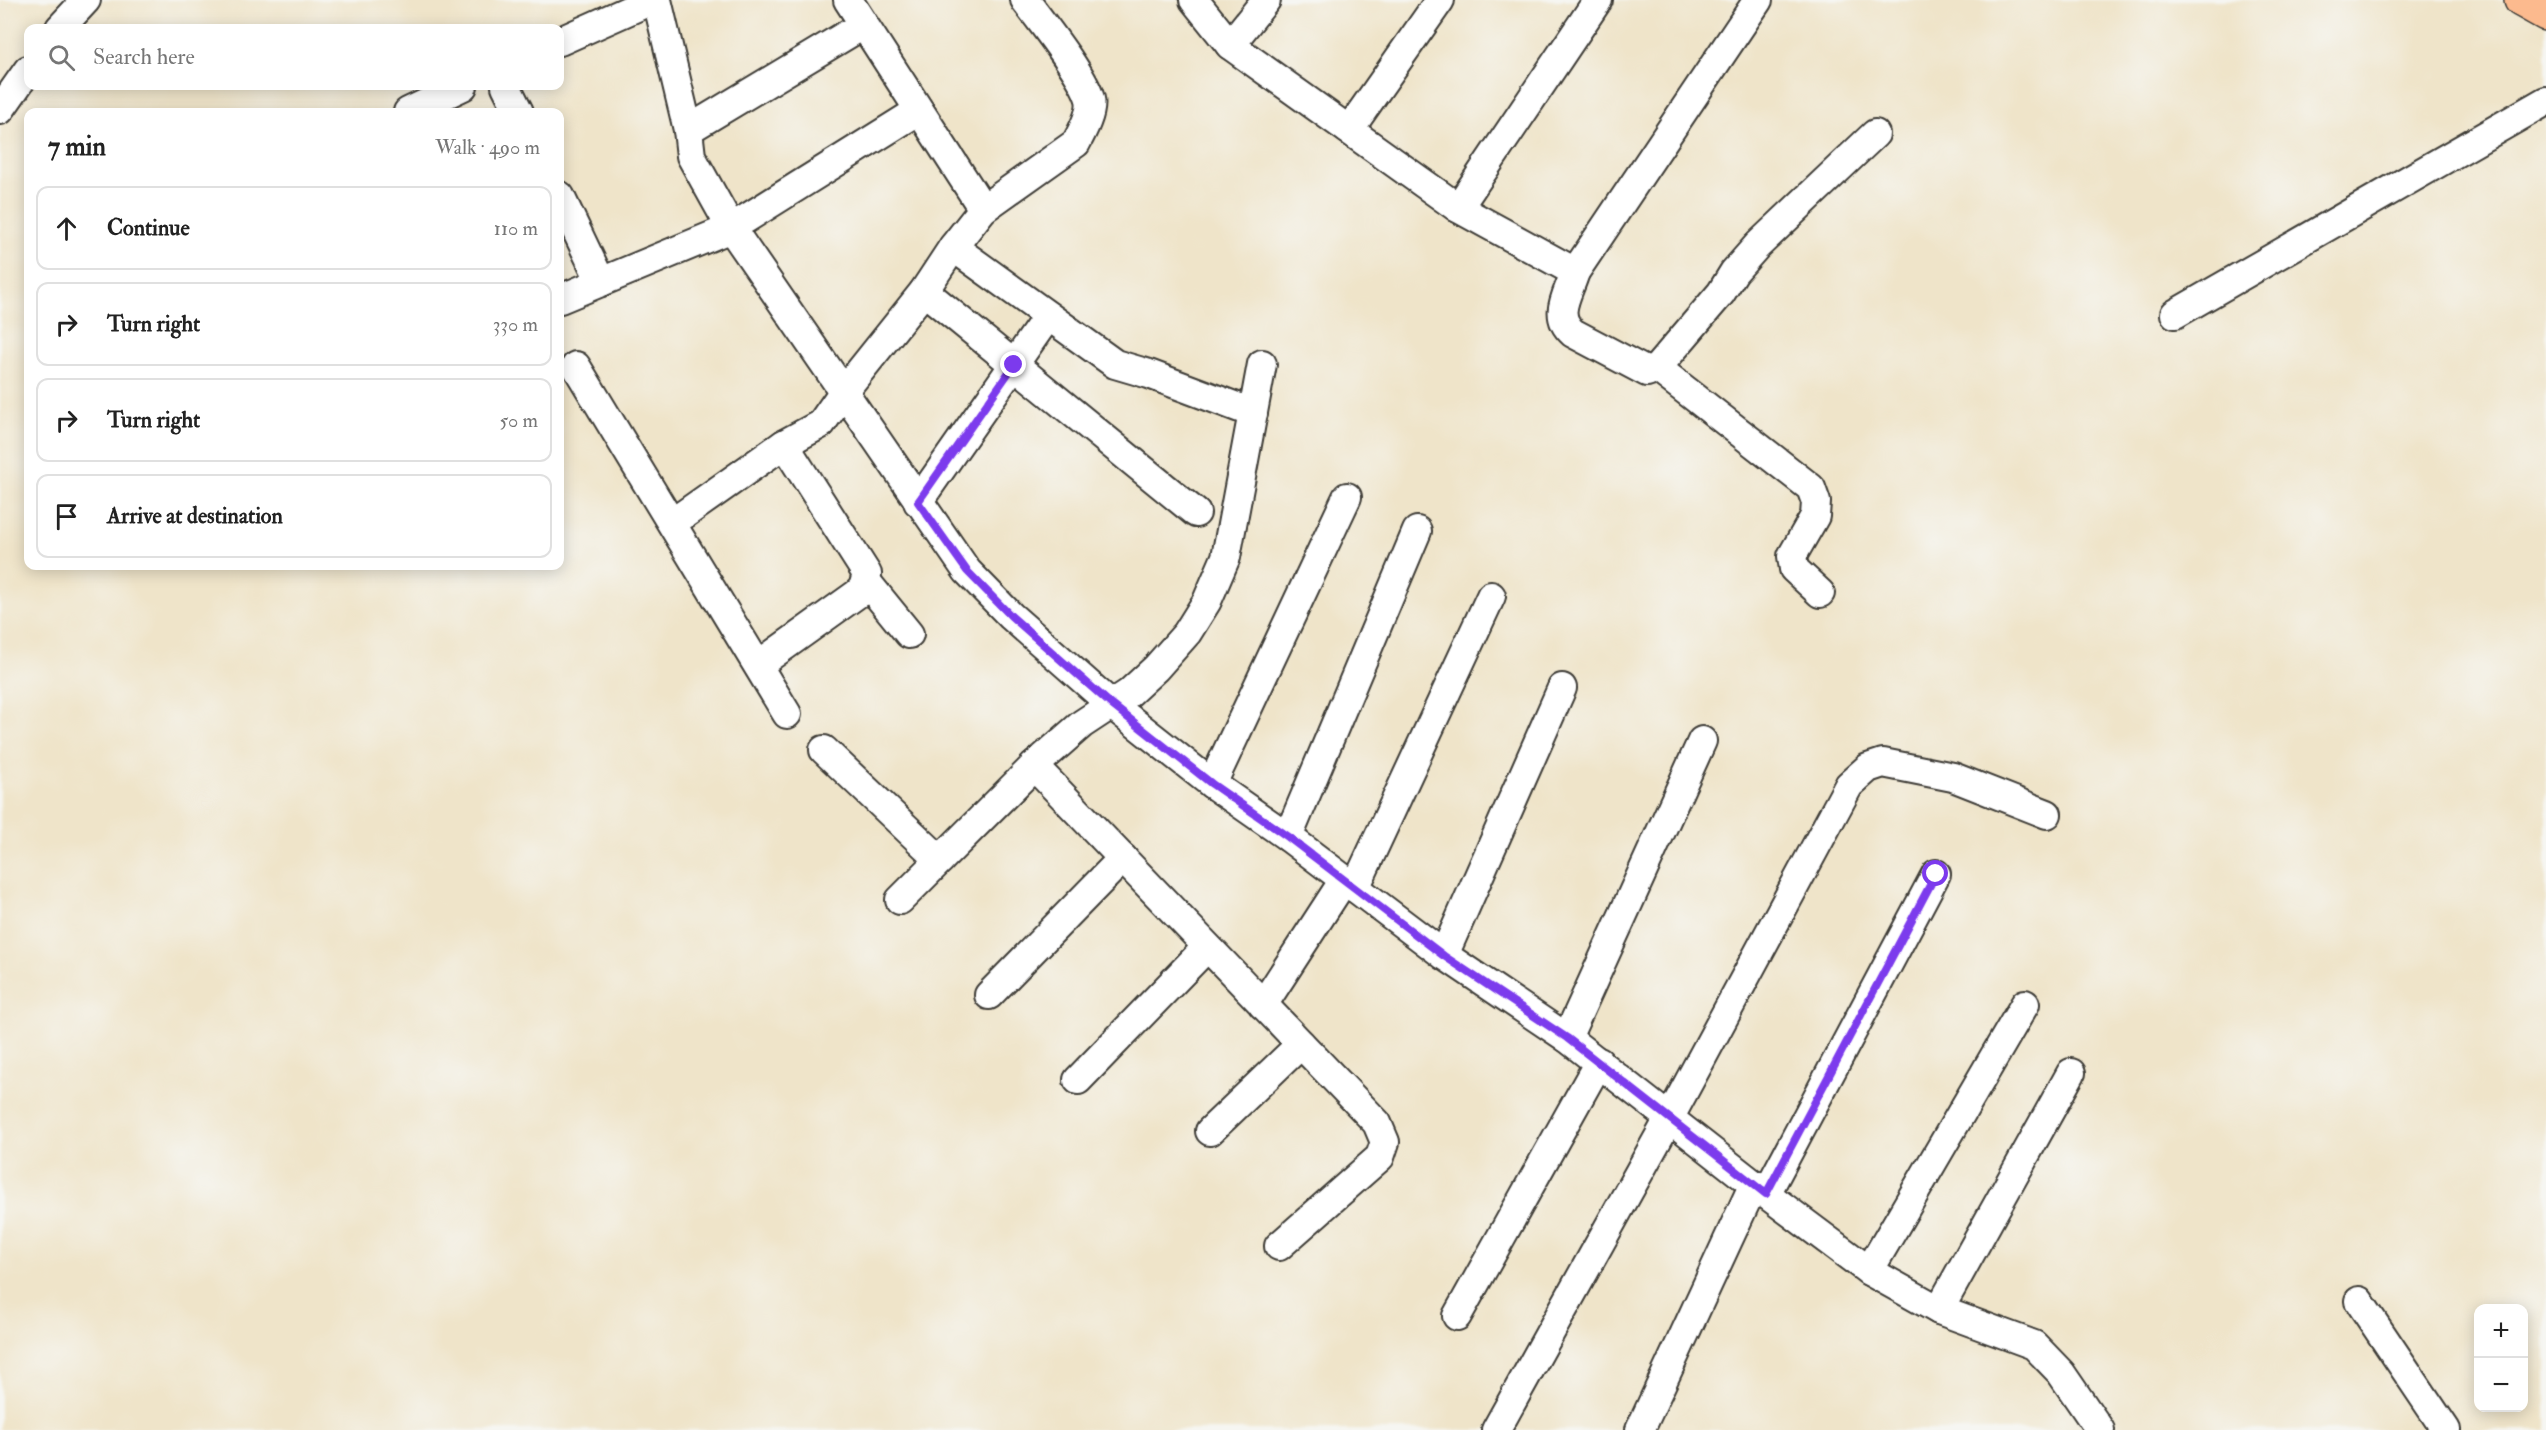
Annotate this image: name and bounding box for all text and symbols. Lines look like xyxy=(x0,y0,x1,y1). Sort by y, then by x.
search box xyxy=(24,24,564,90)
icon: search xyxy=(45,41,78,74)
text: Search here xyxy=(93,43,195,71)
text: 7 min xyxy=(48,131,106,163)
text: Walk · 490 m xyxy=(435,135,540,160)
icon: ahead xyxy=(50,212,83,245)
text: Continue xyxy=(107,214,190,242)
text: 110 m xyxy=(494,216,538,241)
icon: right xyxy=(50,308,83,341)
text: Turn right xyxy=(107,310,200,338)
text: 330 m xyxy=(493,312,538,337)
route end xyxy=(1000,351,1026,377)
icon: right xyxy=(50,404,83,437)
text: Turn right xyxy=(107,406,200,434)
text: 50 m xyxy=(499,408,538,433)
icon: arrive xyxy=(50,500,83,533)
text: Arrive at destination xyxy=(107,502,283,530)
route start xyxy=(1922,860,1948,886)
map controls xyxy=(2474,1304,2528,1412)
button: + xyxy=(2474,1304,2528,1358)
button: − xyxy=(2474,1358,2528,1412)

